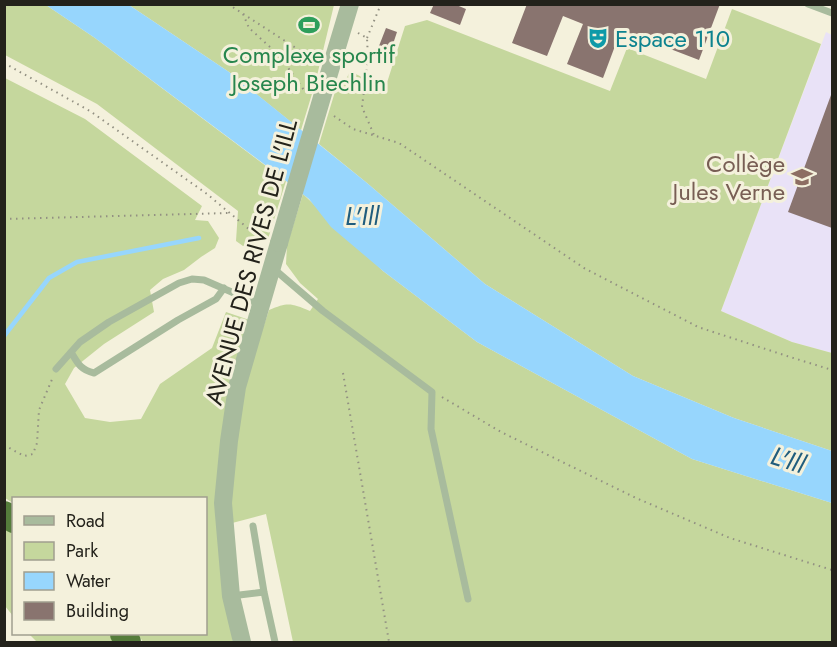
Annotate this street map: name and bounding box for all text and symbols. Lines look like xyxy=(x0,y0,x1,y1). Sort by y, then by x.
sports icon: Complexe sportif Joseph Biechlin xyxy=(297,13,321,37)
place label: Espace 110 xyxy=(615,21,730,56)
theatre icon: Espace 110 xyxy=(586,26,610,50)
place label: Complexe sportif Joseph Biechlin xyxy=(223,37,396,100)
street label: AVENUE DES RIVES DE L'ILL xyxy=(196,115,306,409)
place label: Collège Jules Verne xyxy=(669,146,785,209)
school or university icon: Collège Jules Verne xyxy=(790,165,814,189)
water label: L'Ill xyxy=(345,197,380,235)
water label: L'Ill xyxy=(766,437,811,484)
legend xyxy=(12,497,207,635)
text: Road xyxy=(66,508,105,534)
text: Park xyxy=(66,538,98,564)
text: Water xyxy=(66,568,111,594)
text: Building xyxy=(66,598,129,624)

